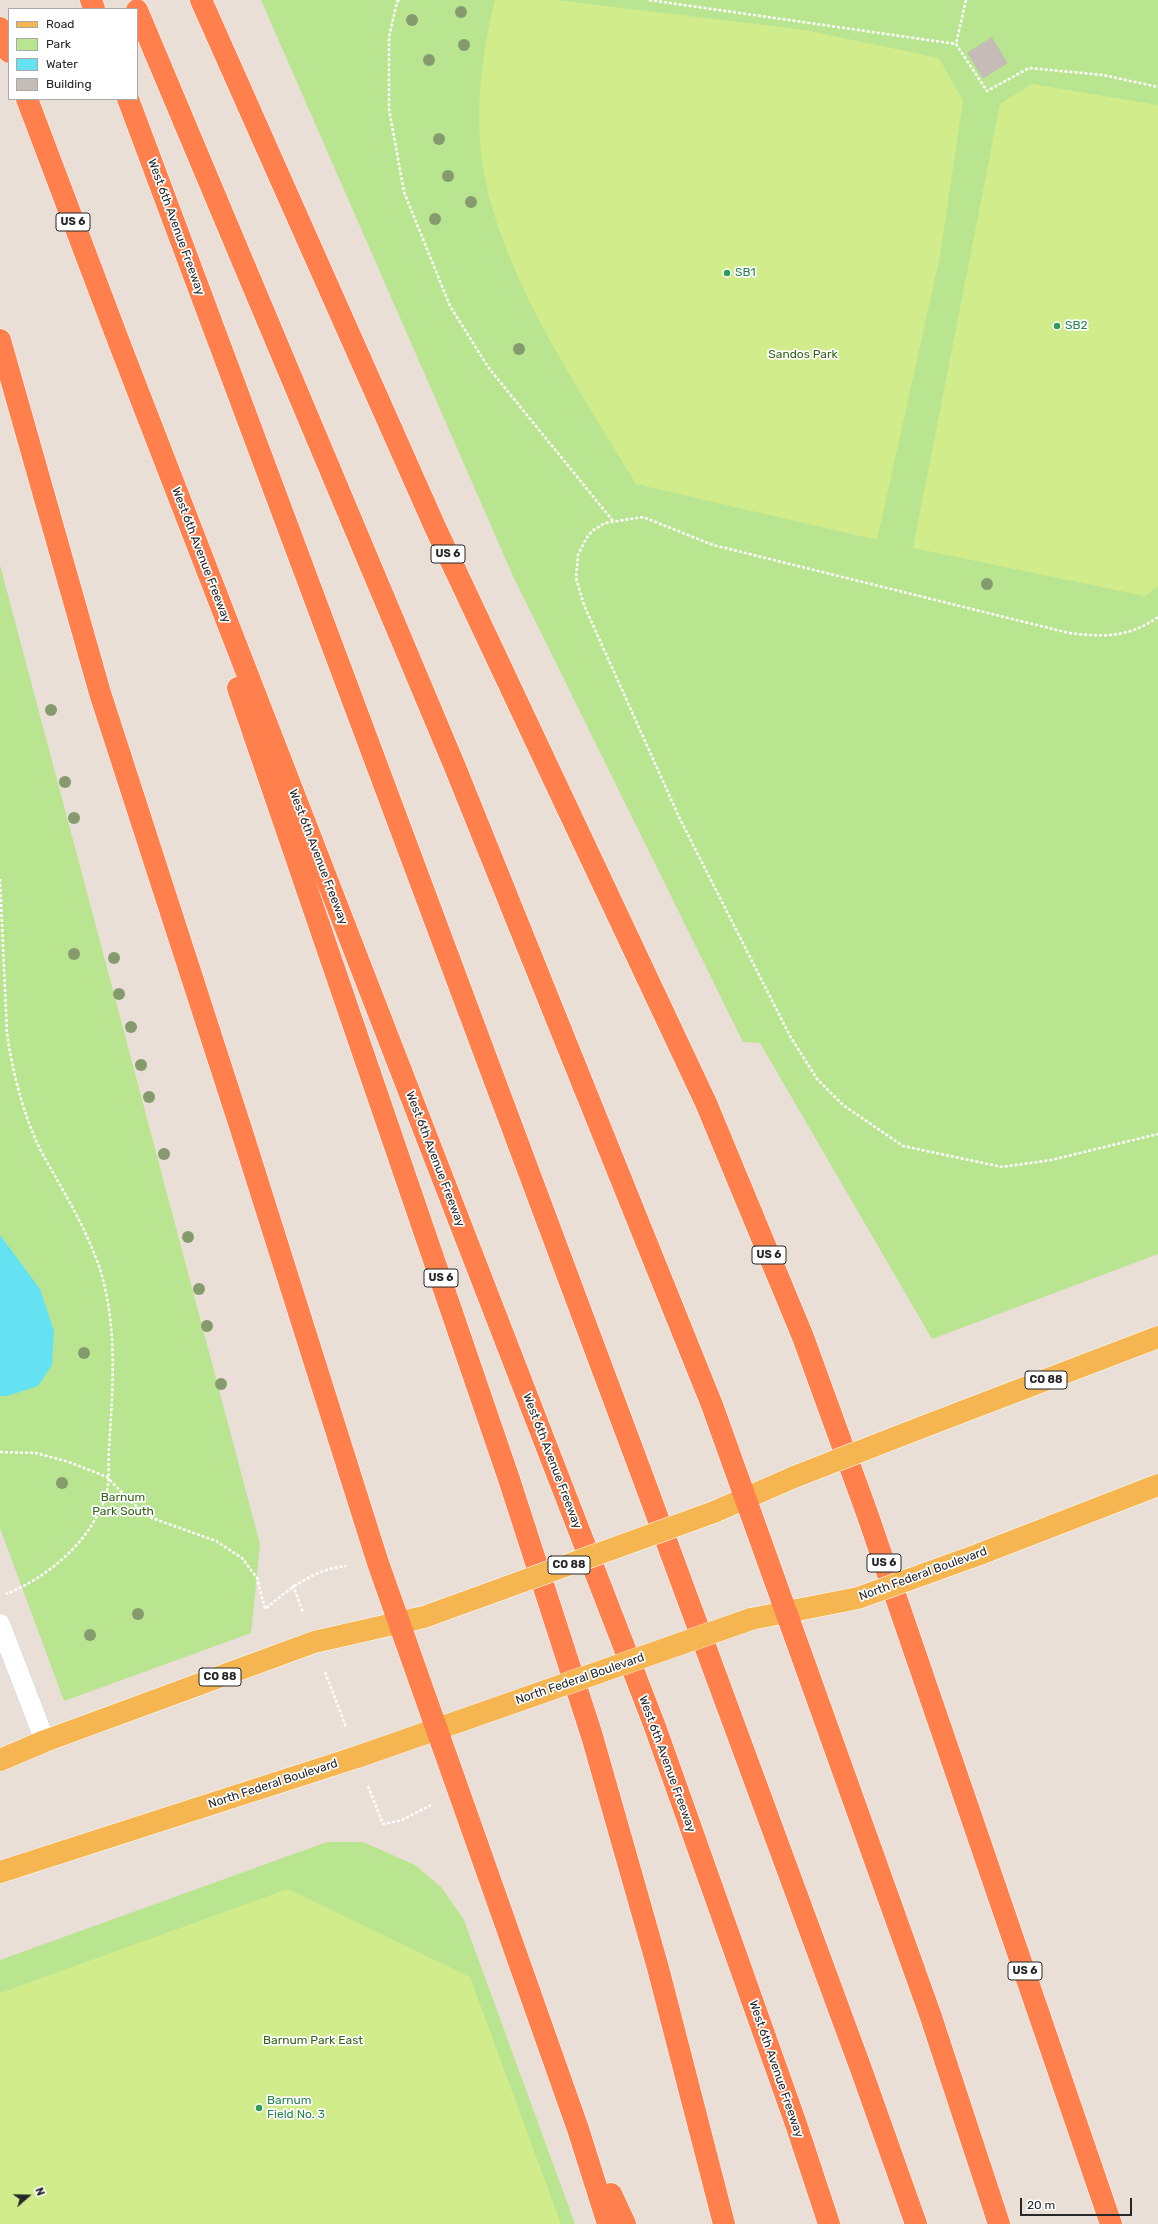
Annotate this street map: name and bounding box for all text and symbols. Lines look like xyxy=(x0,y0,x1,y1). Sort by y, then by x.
legend xyxy=(8,8,138,100)
text: Road xyxy=(46,17,74,31)
text: Park xyxy=(46,37,71,51)
text: Water xyxy=(46,57,78,71)
text: Building xyxy=(46,77,92,91)
street label: West 6th Avenue Freeway xyxy=(145,157,207,297)
road number: US 6 xyxy=(56,213,90,231)
place label: SB1 xyxy=(735,266,756,280)
marker: SB1 xyxy=(722,268,732,278)
place label: SB2 xyxy=(1065,319,1088,333)
marker: SB2 xyxy=(1052,321,1062,331)
park label: Sandos Park xyxy=(768,348,838,362)
street label: West 6th Avenue Freeway xyxy=(168,485,234,625)
road number: US 6 xyxy=(431,545,465,563)
street label: West 6th Avenue Freeway xyxy=(285,787,351,927)
street label: West 6th Avenue Freeway xyxy=(402,1089,468,1229)
road number: US 6 xyxy=(752,1246,786,1264)
road number: US 6 xyxy=(424,1269,458,1287)
road number: CO 88 xyxy=(1025,1371,1067,1389)
street label: West 6th Avenue Freeway xyxy=(519,1391,585,1531)
park label: Barnum Park South xyxy=(92,1491,154,1519)
street label: North Federal Boulevard xyxy=(857,1544,989,1604)
road number: US 6 xyxy=(867,1554,901,1572)
road number: CO 88 xyxy=(548,1556,590,1574)
street label: North Federal Boulevard xyxy=(514,1650,646,1708)
road number: CO 88 xyxy=(199,1668,241,1686)
street label: West 6th Avenue Freeway xyxy=(636,1694,698,1834)
street label: North Federal Boulevard xyxy=(206,1756,340,1812)
road number: US 6 xyxy=(1008,1962,1042,1980)
street label: West 6th Avenue Freeway xyxy=(746,1999,806,2139)
park label: Barnum Park East xyxy=(263,2034,363,2048)
place label: Barnum Field No. 3 xyxy=(267,2094,325,2122)
marker: Barnum Field No. 3 xyxy=(254,2103,264,2113)
north arrow xyxy=(8,2176,48,2216)
text: N xyxy=(32,2186,47,2198)
scale bar xyxy=(1022,2190,1134,2216)
text: 20 m xyxy=(1027,2198,1055,2212)

